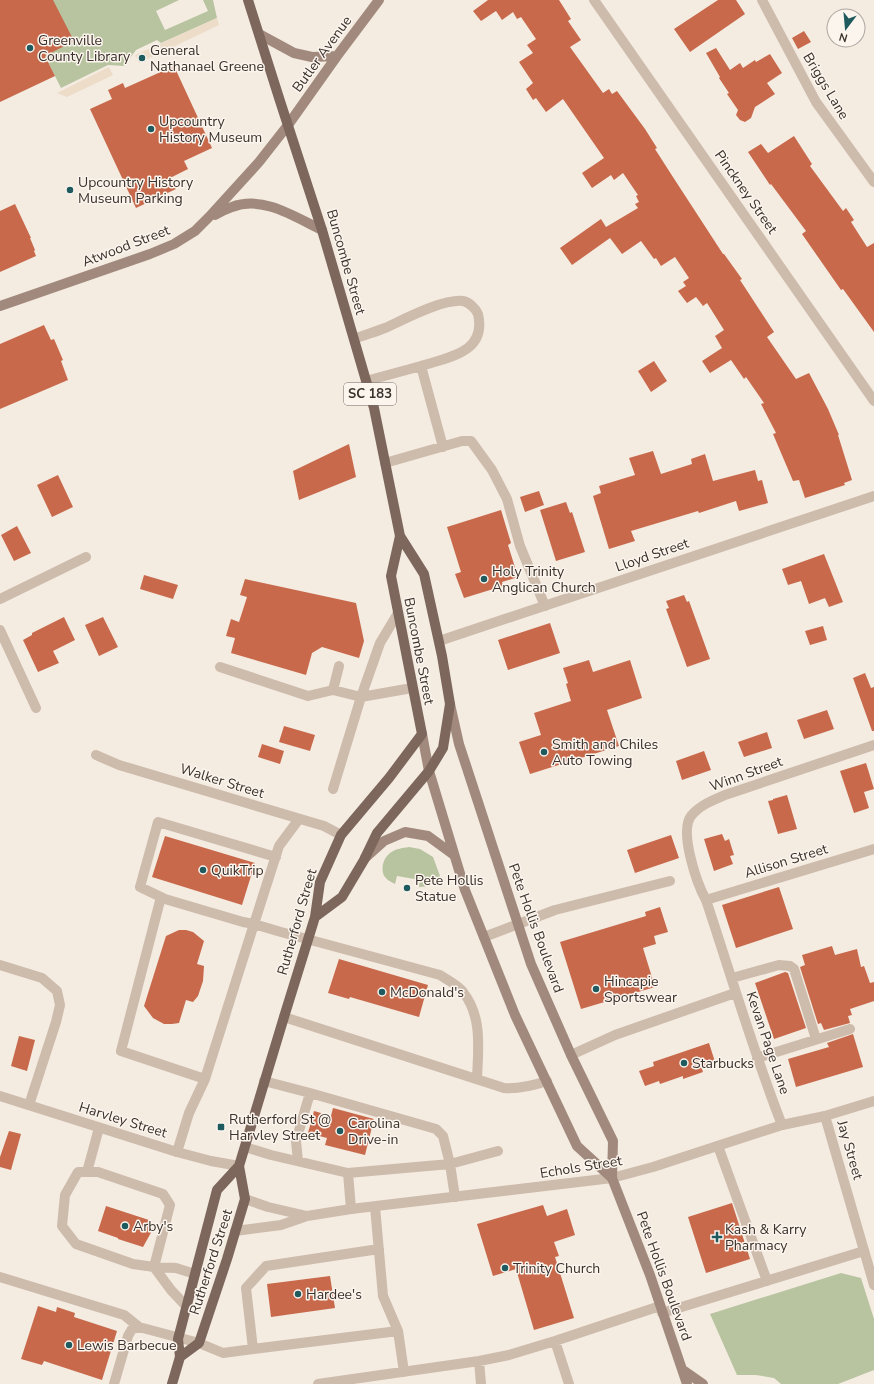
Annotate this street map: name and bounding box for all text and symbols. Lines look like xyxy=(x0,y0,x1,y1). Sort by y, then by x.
north arrow xyxy=(826,8,866,48)
street label: Butler Avenue xyxy=(288,12,356,96)
text: N xyxy=(837,29,849,45)
place label: Greenville County Library xyxy=(38,31,131,66)
place label: General Nathanael Greene xyxy=(150,41,264,76)
marker: Greenville County Library xyxy=(25,43,35,53)
street label: Briggs Lane xyxy=(799,49,853,123)
marker: General Nathanael Greene xyxy=(137,53,147,63)
place label: Upcountry History Museum xyxy=(159,112,262,147)
marker: Upcountry History Museum xyxy=(146,124,156,134)
street label: Pinckney Street xyxy=(710,146,782,238)
place label: Upcountry History Museum Parking xyxy=(78,173,194,208)
marker: Upcountry History Museum Parking xyxy=(65,185,75,195)
street label: Buncombe Street xyxy=(322,207,370,317)
street label: Atwood Street xyxy=(80,221,173,271)
road number: SC 183 xyxy=(344,383,396,405)
street label: Lloyd Street xyxy=(613,534,691,576)
place label: Holy Trinity Anglican Church xyxy=(492,562,596,597)
marker: Holy Trinity Anglican Church xyxy=(479,574,489,584)
street label: Buncombe Street xyxy=(399,596,439,706)
place label: Smith and Chiles Auto Towing xyxy=(552,735,659,770)
marker: Smith and Chiles Auto Towing xyxy=(539,747,549,757)
street label: Winn Street xyxy=(707,752,785,796)
street label: Walker Street xyxy=(177,759,267,803)
street label: Allison Street xyxy=(742,839,830,883)
place label: QuikTrip xyxy=(211,861,264,880)
street label: Pete Hollis Boulevard xyxy=(504,861,568,995)
marker: QuikTrip xyxy=(198,865,208,875)
street label: Rutherford Street xyxy=(273,866,321,978)
place label: Pete Hollis Statue xyxy=(415,871,484,906)
marker: Pete Hollis Statue xyxy=(402,883,412,893)
place label: Hincapie Sportswear xyxy=(604,972,677,1007)
place label: McDonald's xyxy=(390,983,464,1002)
marker: Hincapie Sportswear xyxy=(591,984,601,994)
marker: McDonald's xyxy=(377,987,387,997)
street label: Kevan Page Lane xyxy=(742,989,794,1097)
place label: Starbucks xyxy=(692,1054,754,1073)
marker: Starbucks xyxy=(679,1058,689,1068)
street label: Harvley Street xyxy=(77,1098,169,1142)
place label: Rutherford St @ Harvley Street xyxy=(229,1110,331,1145)
place label: Carolina Drive-in xyxy=(348,1114,400,1149)
street label: Jay Street xyxy=(832,1117,868,1182)
marker: Rutherford St @ Harvley Street xyxy=(216,1122,226,1132)
marker: Carolina Drive-in xyxy=(335,1126,345,1136)
street label: Echols Street xyxy=(539,1151,624,1183)
street label: Rutherford Street xyxy=(185,1207,237,1317)
street label: Pete Hollis Boulevard xyxy=(632,1209,696,1343)
place label: Arby's xyxy=(133,1217,174,1236)
place label: Kash & Karry Pharmacy xyxy=(725,1220,807,1255)
marker: Arby's xyxy=(120,1221,130,1231)
marker: Kash & Karry Pharmacy xyxy=(712,1232,722,1242)
place label: Trinity Church xyxy=(513,1259,600,1278)
marker: Trinity Church xyxy=(500,1263,510,1273)
place label: Hardee's xyxy=(306,1285,362,1304)
marker: Hardee's xyxy=(293,1289,303,1299)
place label: Lewis Barbecue xyxy=(77,1336,177,1355)
marker: Lewis Barbecue xyxy=(64,1340,74,1350)

